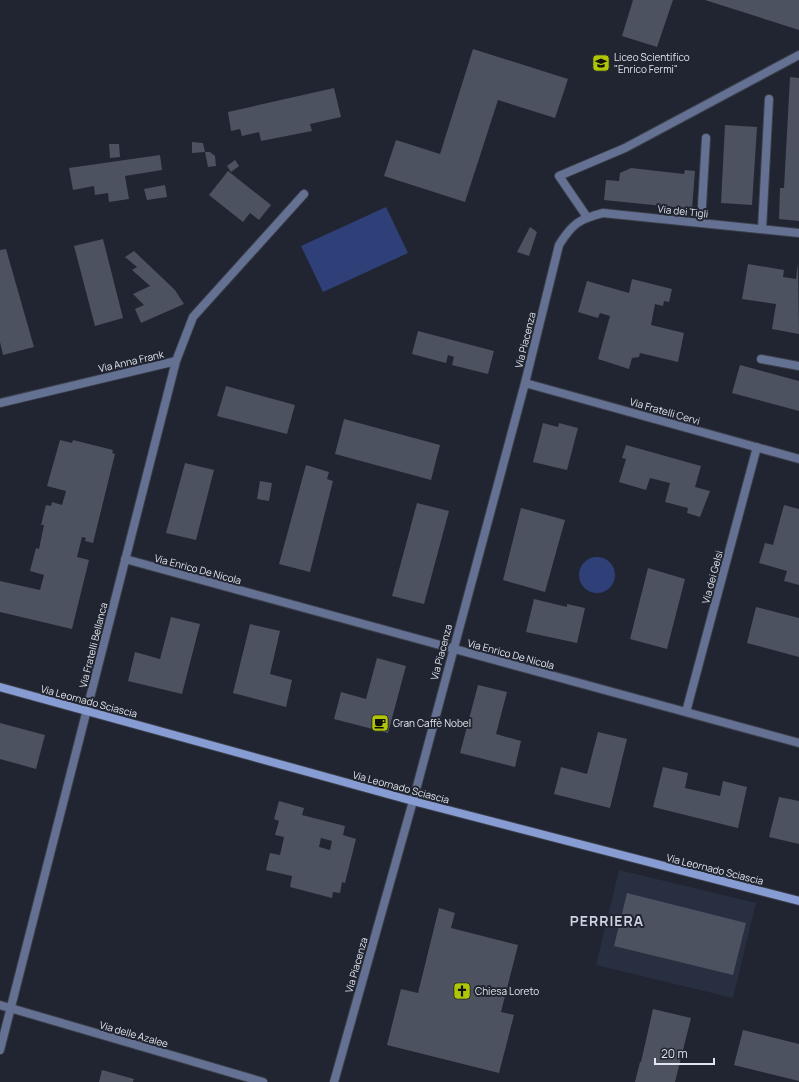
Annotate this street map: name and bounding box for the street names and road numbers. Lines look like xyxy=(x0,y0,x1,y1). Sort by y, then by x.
street label: Via dei Tigli xyxy=(657,201,709,221)
street label: Via Piacenza xyxy=(511,311,539,369)
street label: Via Anna Frank xyxy=(97,346,166,375)
street label: Via Fratelli Cervi xyxy=(628,394,702,428)
street label: Via dei Gelsi xyxy=(698,549,726,605)
street label: Via Enrico De Nicola xyxy=(153,551,243,587)
street label: Via Fratelli Bellanca xyxy=(76,601,110,689)
street label: Via Piacenza xyxy=(427,623,455,681)
street label: Via Enrico De Nicola xyxy=(466,636,556,672)
street label: Via Leornado Sciascia xyxy=(39,681,139,721)
street label: Via Leornado Sciascia xyxy=(351,767,451,807)
street label: Via Leornado Sciascia xyxy=(665,850,765,888)
street label: Via Piacenza xyxy=(341,936,371,994)
street label: Via delle Azalee xyxy=(98,1017,170,1051)

